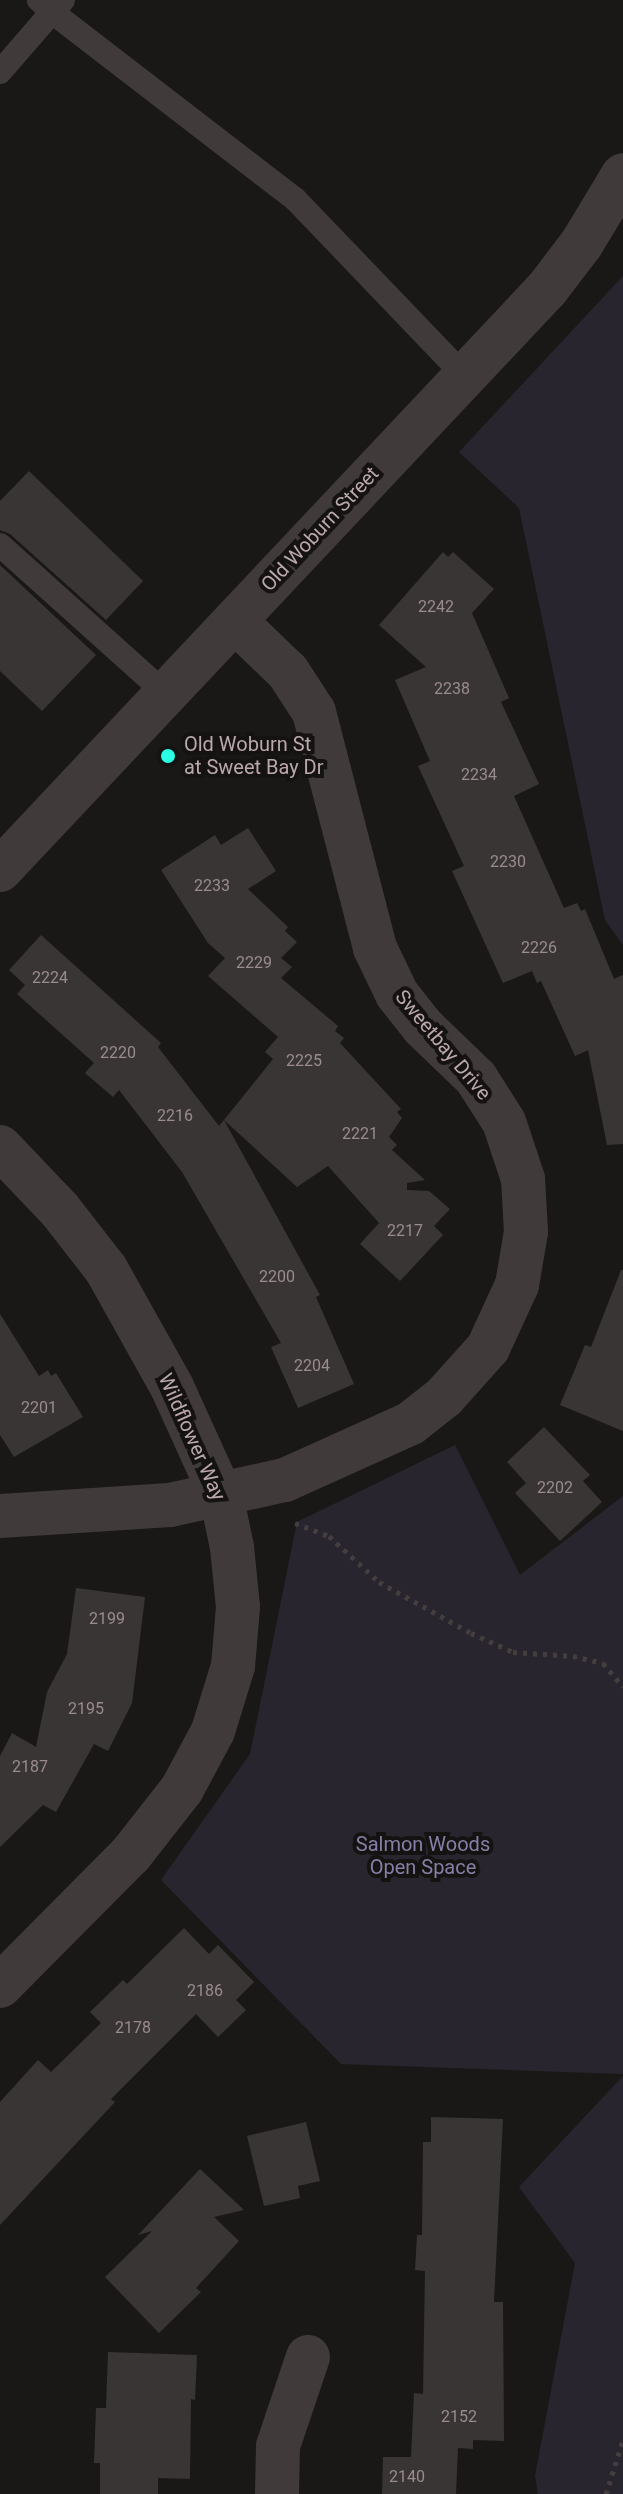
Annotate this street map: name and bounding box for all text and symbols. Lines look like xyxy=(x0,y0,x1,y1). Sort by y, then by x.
street label: Old Woburn Street xyxy=(256,462,384,596)
house number: 2242 xyxy=(418,597,454,617)
house number: 2238 xyxy=(434,679,470,699)
place label: Old Woburn St at Sweet Bay Dr xyxy=(184,732,324,779)
marker: Old Woburn St at Sweet Bay Dr xyxy=(159,747,177,765)
house number: 2234 xyxy=(461,765,497,785)
house number: 2230 xyxy=(490,852,526,872)
house number: 2233 xyxy=(194,876,230,896)
house number: 2226 xyxy=(521,938,557,958)
house number: 2229 xyxy=(236,953,272,973)
house number: 2224 xyxy=(32,968,68,988)
street label: Sweetbay Drive xyxy=(390,985,496,1105)
house number: 2220 xyxy=(100,1043,136,1063)
house number: 2225 xyxy=(286,1051,322,1071)
house number: 2216 xyxy=(157,1106,193,1126)
house number: 2221 xyxy=(342,1124,378,1144)
house number: 2217 xyxy=(387,1221,423,1241)
house number: 2200 xyxy=(259,1267,295,1287)
house number: 2204 xyxy=(294,1356,330,1376)
street label: Wildflower Way xyxy=(153,1370,231,1504)
house number: 2201 xyxy=(21,1398,57,1418)
house number: 2202 xyxy=(537,1478,573,1498)
house number: 2199 xyxy=(89,1609,125,1629)
house number: 2195 xyxy=(68,1699,104,1719)
house number: 2187 xyxy=(12,1757,48,1777)
park label: Salmon Woods Open Space xyxy=(356,1833,490,1880)
house number: 2186 xyxy=(187,1981,223,2001)
house number: 2178 xyxy=(115,2018,151,2038)
house number: 2152 xyxy=(441,2407,477,2427)
house number: 2140 xyxy=(389,2467,425,2487)

